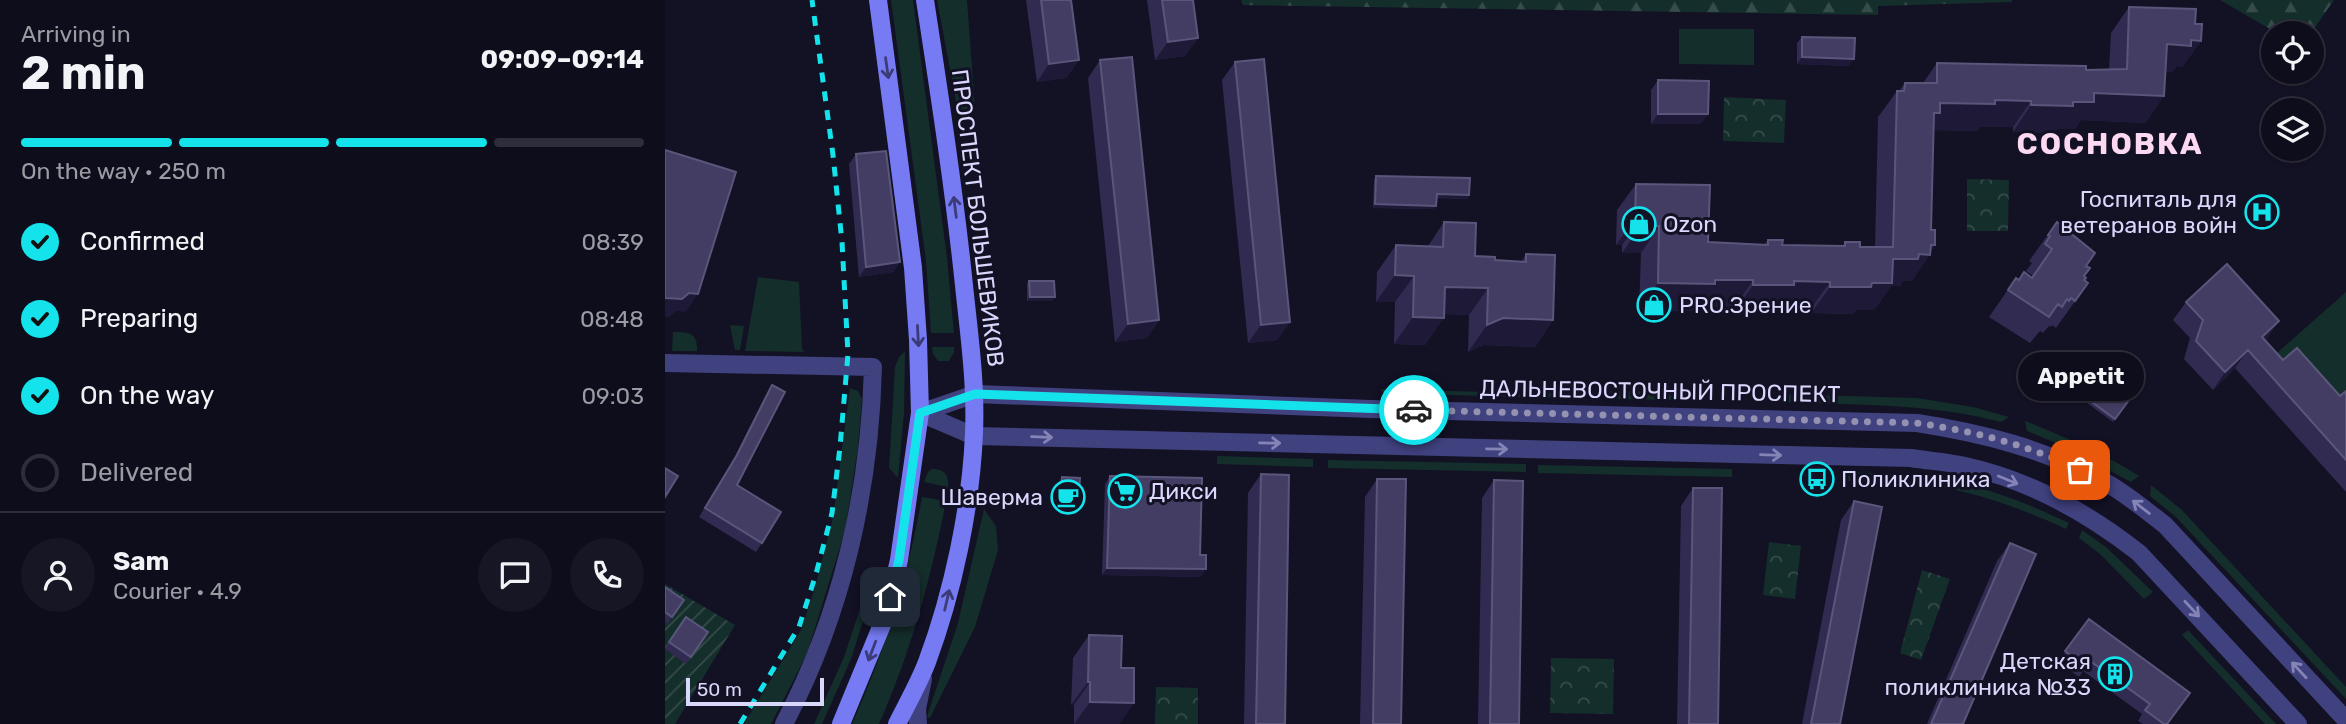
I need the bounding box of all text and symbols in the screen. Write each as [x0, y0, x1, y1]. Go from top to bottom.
text: Arriving in [21, 20, 131, 48]
map controls [2261, 21, 2324, 161]
button: locate [2261, 21, 2324, 84]
text: 09:09–09:14 [481, 44, 644, 75]
text: 2 min [21, 46, 146, 101]
one-way arrow [880, 56, 893, 79]
street label: ПРОСПЕКТ БОЛЬШЕВИКОВ [946, 68, 1010, 368]
button: layers [2261, 98, 2324, 161]
district label: СОСНОВКА [2017, 126, 2203, 162]
text: On the way · 250 m [21, 157, 226, 185]
place label: Госпиталь для ветеранов войн [2060, 185, 2237, 239]
hospital icon: Госпиталь для ветеранов войн [2243, 193, 2281, 231]
one-way arrow [949, 196, 962, 219]
shop icon: Ozon [1620, 205, 1658, 243]
place label: Ozon [1663, 210, 1717, 238]
icon: check [21, 223, 59, 261]
text: Confirmed [80, 226, 205, 257]
text: 08:39 [581, 228, 644, 256]
shop icon: PRO.Зрение [1635, 286, 1673, 324]
place label: PRO.Зрение [1679, 291, 1812, 319]
icon: check [21, 300, 59, 338]
text: Preparing [80, 303, 198, 334]
text: 08:48 [580, 305, 644, 333]
one-way arrow [912, 324, 925, 346]
callout: Appetit [2017, 351, 2143, 400]
text: Appetit [2037, 362, 2125, 390]
street label: ДАЛЬНЕВОСТОЧНЫЙ ПРОСПЕКТ [1479, 374, 1841, 408]
courier [1379, 375, 1449, 445]
icon: check [21, 377, 59, 415]
text: On the way [80, 380, 214, 411]
text: 09:03 [581, 382, 644, 410]
icon: car [1395, 391, 1433, 429]
one-way arrow [1030, 431, 1053, 444]
one-way arrow [1258, 436, 1281, 450]
pin [2050, 440, 2110, 500]
one-way arrow [1485, 442, 1508, 456]
one-way arrow [1759, 448, 1782, 461]
icon: bag [2061, 451, 2099, 489]
text: Delivered [80, 457, 193, 488]
bus stop icon: Поликлиника [1798, 460, 1836, 498]
place label: Поликлиника [1841, 465, 1990, 493]
supermarket icon: Дикси [1106, 472, 1144, 510]
one-way arrow [1997, 474, 2019, 487]
place label: Дикси [1149, 477, 1218, 505]
cafe icon: Шаверма [1049, 478, 1087, 516]
place label: Шаверма [940, 483, 1043, 511]
one-way arrow [2133, 499, 2151, 514]
button: person [21, 538, 95, 612]
button: chat [478, 538, 552, 612]
button: phone [570, 538, 644, 612]
text: Sam [113, 546, 169, 577]
pin [860, 567, 920, 627]
text: Courier · 4.9 [113, 577, 242, 605]
icon: home [871, 578, 909, 616]
one-way arrow [941, 589, 954, 611]
one-way arrow [2184, 600, 2200, 618]
one-way arrow [865, 639, 878, 661]
place label: Детская поликлиника №33 [1884, 647, 2091, 701]
building icon: Детская поликлиника №33 [2096, 655, 2134, 693]
one-way arrow [2291, 662, 2308, 679]
scale bar [686, 675, 824, 707]
text: 50 m [697, 678, 742, 701]

